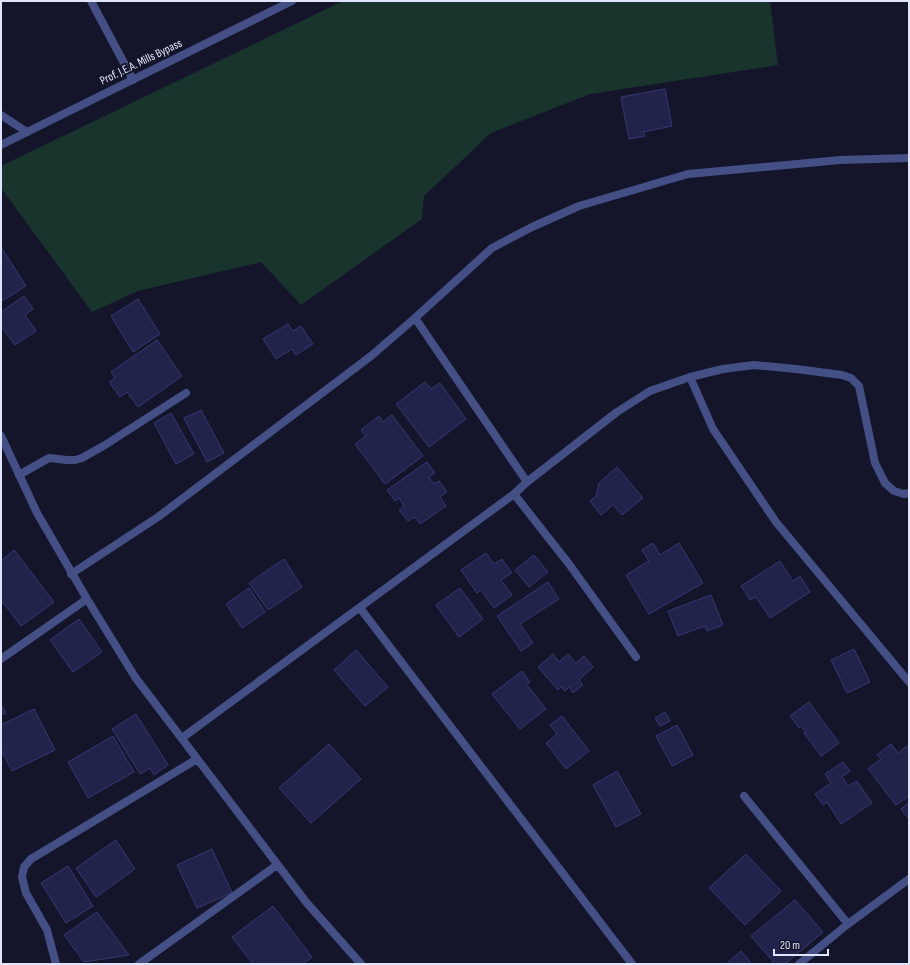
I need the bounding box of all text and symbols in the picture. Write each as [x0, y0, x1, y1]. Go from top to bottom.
street label: Prof. J.E.A. Mills Bypass [97, 36, 185, 88]
scale bar [774, 931, 828, 957]
text: 20 m [780, 938, 800, 953]

